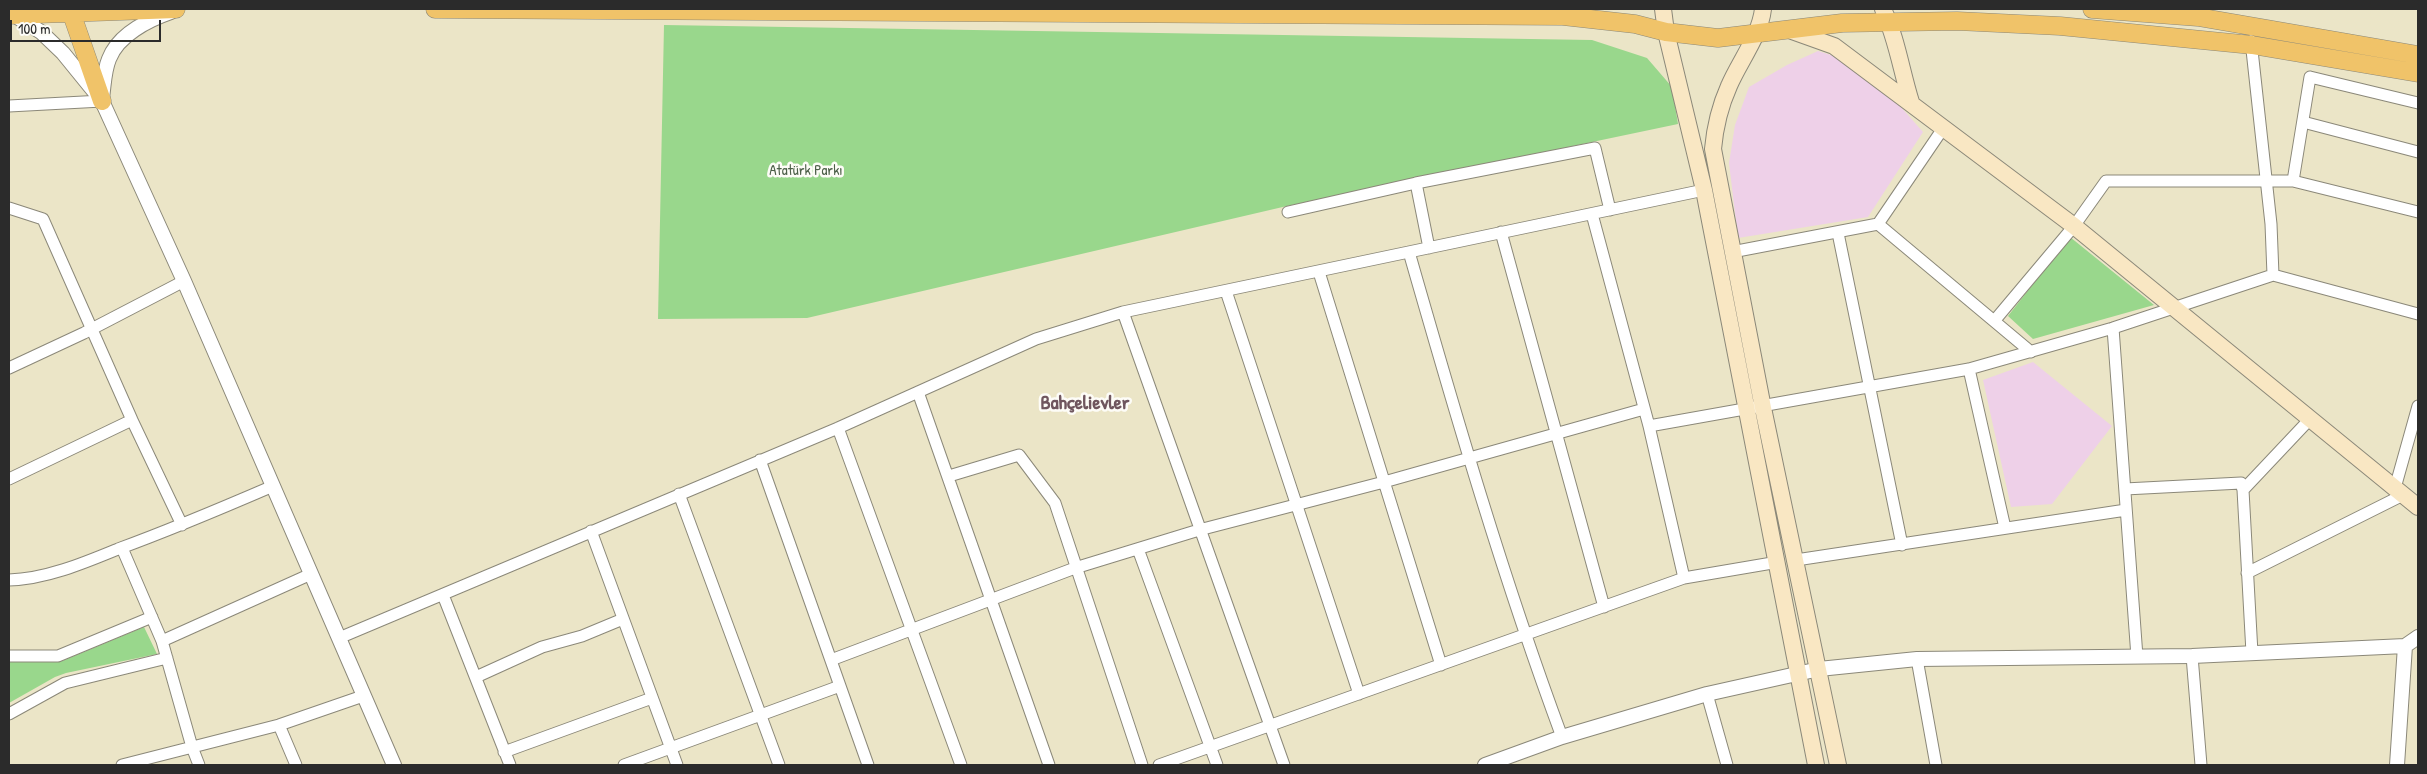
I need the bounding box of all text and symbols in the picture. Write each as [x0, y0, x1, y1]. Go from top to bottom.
scale bar [12, 10, 164, 42]
text: 100 m [18, 18, 51, 39]
park label: Atatürk Parkı [769, 162, 843, 180]
district label: Bahçelievler [1041, 392, 1129, 416]

